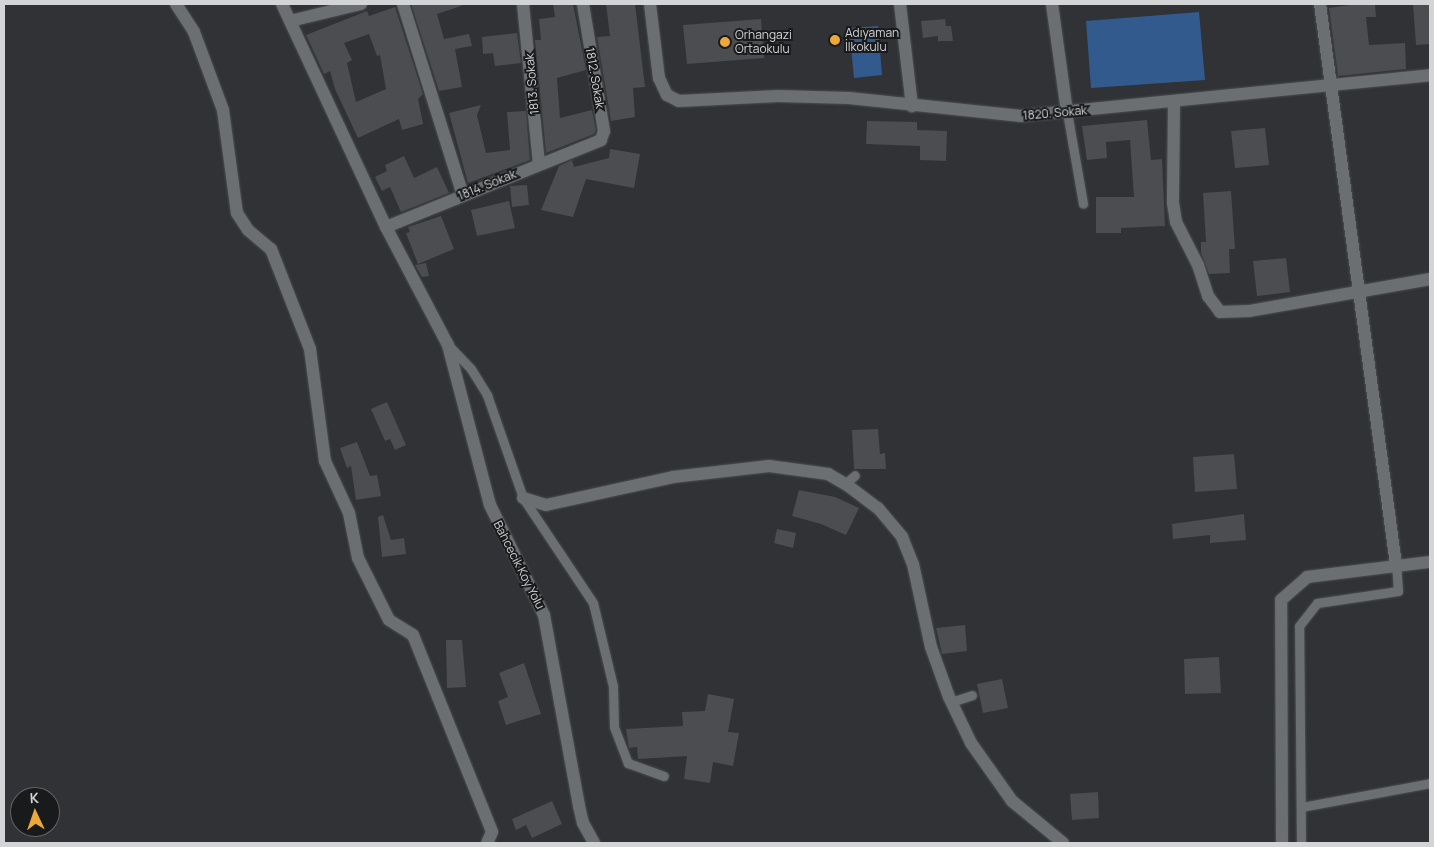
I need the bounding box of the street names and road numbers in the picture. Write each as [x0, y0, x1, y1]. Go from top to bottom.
street label: 1812. Sokak [583, 46, 607, 110]
street label: 1813. Sokak [522, 53, 542, 115]
street label: 1820. Sokak [1022, 103, 1088, 123]
street label: 1814. Sokak [456, 167, 518, 203]
street label: Bahcecik Koy Yolu [491, 518, 547, 612]

